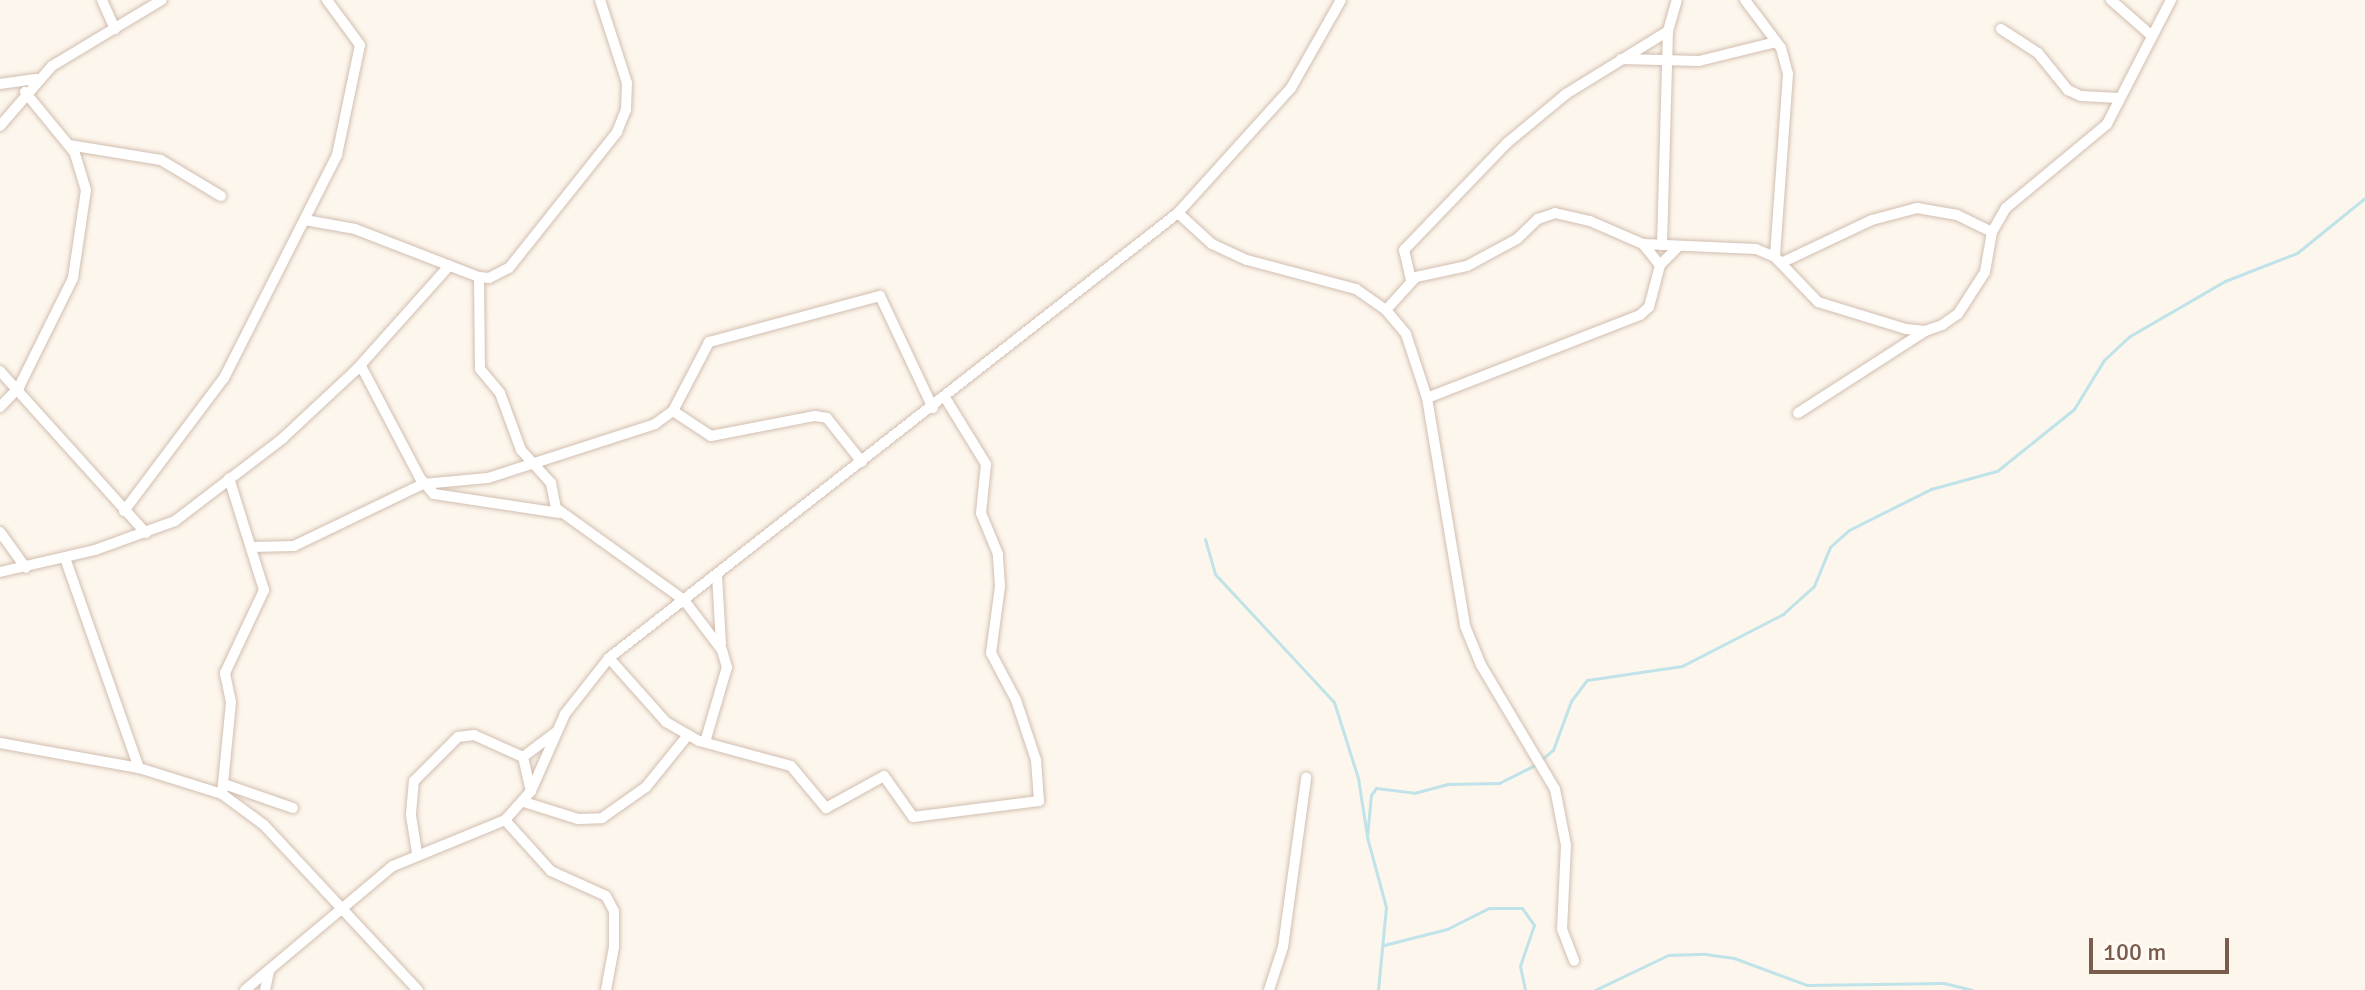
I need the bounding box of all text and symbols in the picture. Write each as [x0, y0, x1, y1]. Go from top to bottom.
scale bar [2093, 922, 2233, 972]
text: 100 m [2103, 937, 2166, 967]

